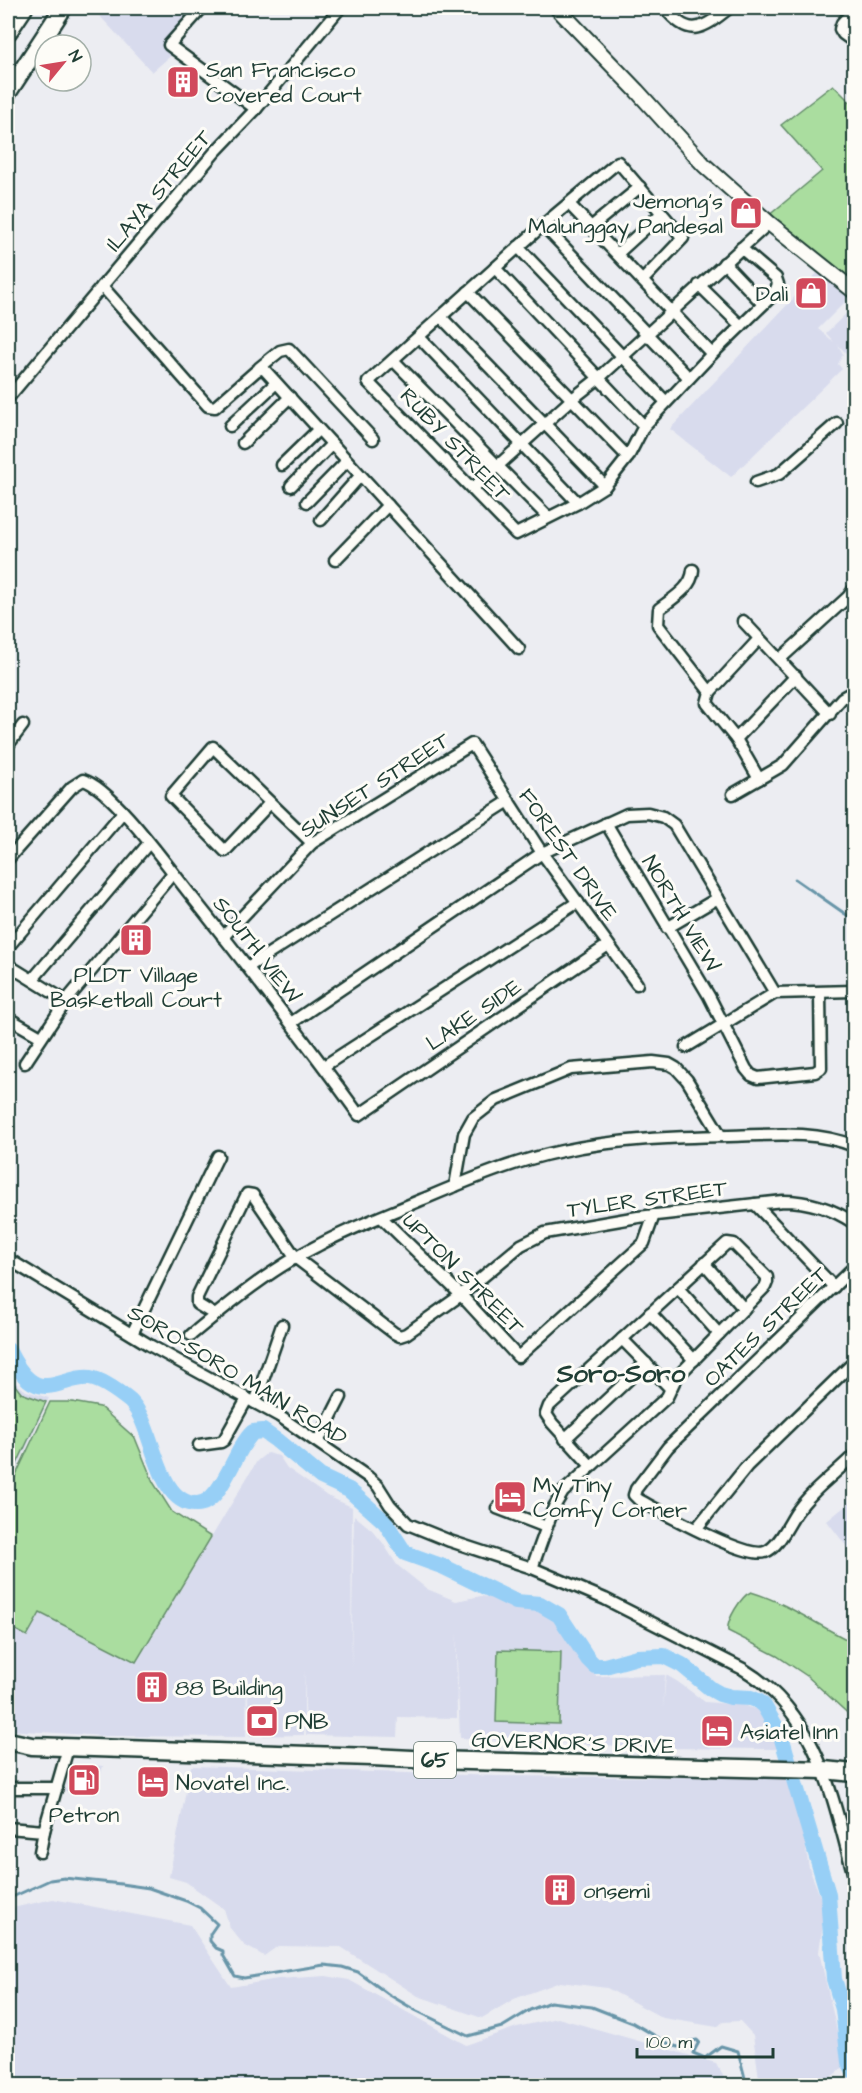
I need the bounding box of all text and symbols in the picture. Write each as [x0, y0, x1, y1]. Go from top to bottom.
north arrow [33, 33, 93, 93]
text: N [63, 46, 87, 66]
place label: San Francisco Covered Court [206, 55, 362, 111]
building icon: San Francisco Covered Court [165, 64, 201, 100]
street label: ILAYA STREET [99, 123, 220, 259]
place label: Jemong's Malunggay Pandesal [528, 186, 723, 243]
shop icon: Jemong's Malunggay Pandesal [728, 195, 764, 231]
shop icon: Dali [793, 275, 829, 311]
place label: Dali [756, 279, 788, 310]
street label: RUBY STREET [393, 381, 518, 509]
street label: SUNSET STREET [294, 725, 456, 845]
street label: FOREST DRIVE [511, 782, 625, 927]
street label: NORTH VIEW [634, 850, 728, 978]
street label: SOUTH VIEW [205, 890, 309, 1010]
building icon: PLDT Village Basketball Court [118, 922, 154, 958]
place label: PLDT Village Basketball Court [50, 960, 222, 1016]
street label: LAKE SIDE [420, 972, 528, 1059]
street label: TYLER STREET [565, 1173, 730, 1226]
street label: UPTON STREET [395, 1206, 531, 1342]
street label: OATES STREET [697, 1260, 835, 1394]
street label: SORO-SORO MAIN ROAD [122, 1297, 353, 1453]
district label: Soro-Soro [556, 1356, 686, 1392]
place label: My Tiny Comfy Corner [533, 1470, 687, 1527]
hotel icon: My Tiny Comfy Corner [492, 1479, 528, 1515]
building icon: 88 Building [134, 1669, 170, 1705]
place label: 88 Building [175, 1673, 283, 1705]
bank icon: PNB [244, 1703, 280, 1739]
place label: PNB [285, 1707, 329, 1738]
hotel icon: Asiatel Inn [699, 1713, 735, 1749]
place label: Asiatel Inn [740, 1717, 838, 1748]
street label: GOVERNOR'S DRIVE [471, 1724, 675, 1763]
road number: 65 [414, 1742, 456, 1778]
fuel station icon: Petron [66, 1762, 102, 1798]
hotel icon: Novatel Inc. [135, 1764, 171, 1800]
place label: Novatel Inc. [176, 1768, 289, 1799]
place label: Petron [49, 1800, 119, 1831]
building icon: onsemi [542, 1872, 578, 1908]
place label: onsemi [583, 1876, 650, 1907]
scale bar [637, 2021, 774, 2059]
text: 100 m [646, 2030, 692, 2055]

